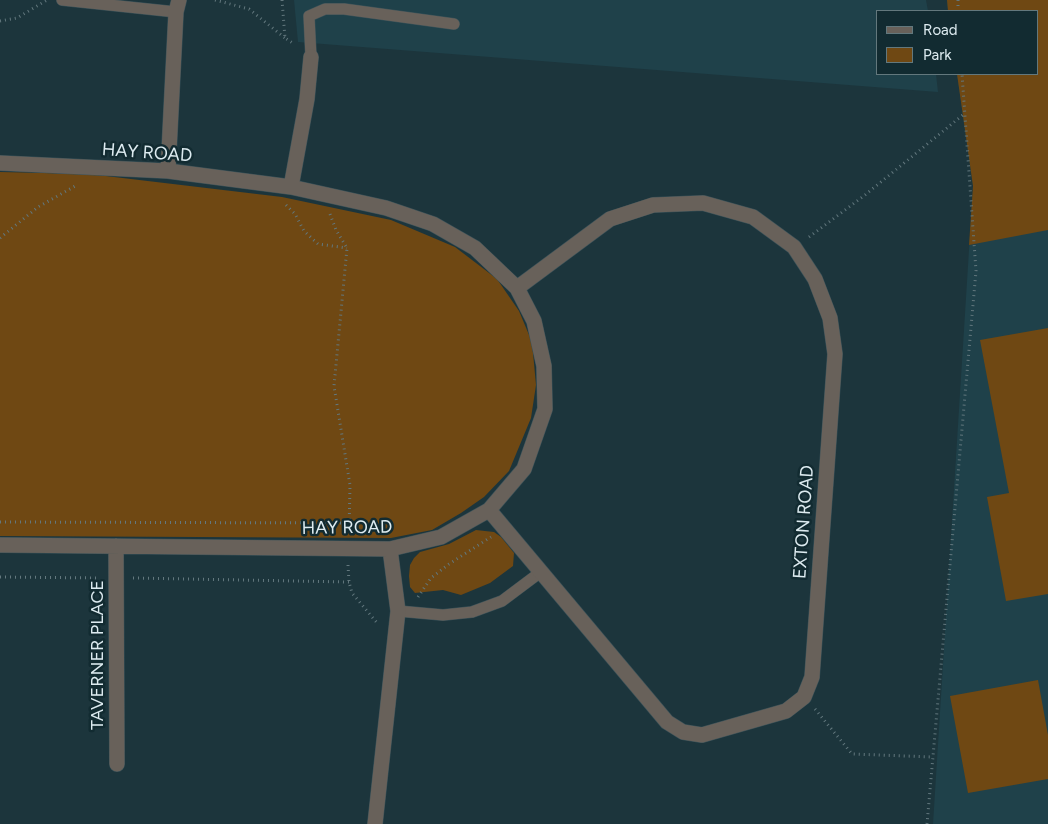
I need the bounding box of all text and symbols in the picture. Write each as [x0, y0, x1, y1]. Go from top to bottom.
legend [876, 10, 1038, 75]
text: Road [923, 21, 958, 39]
text: Park [923, 46, 952, 64]
street label: HAY ROAD [101, 139, 193, 167]
street label: EXTON ROAD [789, 464, 819, 580]
street label: HAY ROAD [301, 516, 393, 540]
street label: TAVERNER PLACE [87, 580, 109, 730]

